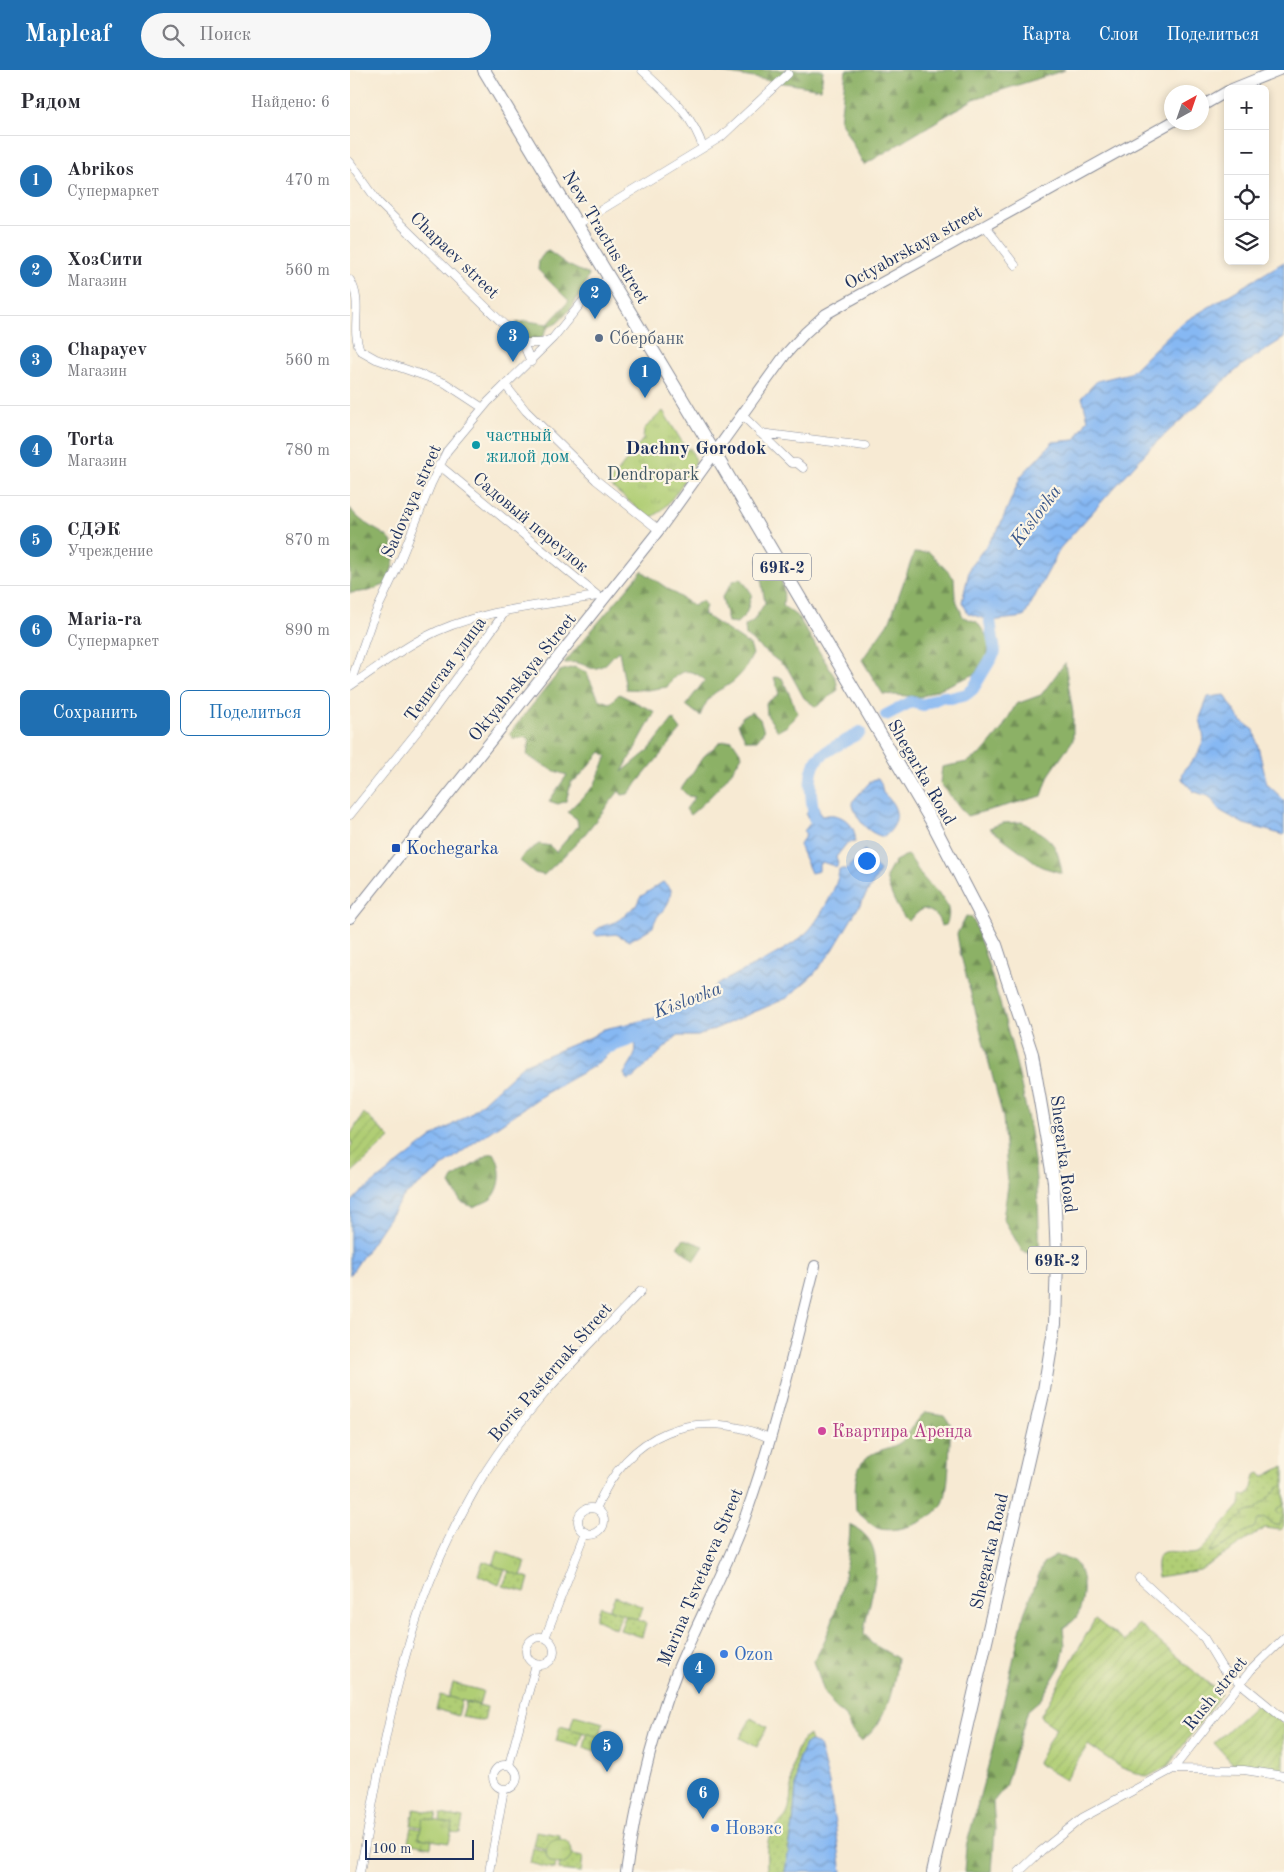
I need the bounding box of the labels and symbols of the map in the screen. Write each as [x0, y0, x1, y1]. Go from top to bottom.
north arrow [1164, 85, 1209, 130]
street label: New Tractus street [558, 168, 652, 307]
street label: Octyabrskaya street [842, 203, 985, 293]
street label: Chapaev street [406, 209, 502, 303]
pin: 2 [579, 278, 611, 319]
pin: 3 [497, 321, 529, 362]
place label: Сбербанк [609, 330, 684, 348]
marker: Сбербанк [593, 332, 605, 344]
pin: 1 [629, 357, 661, 398]
place label: частный жилой дом [486, 427, 569, 466]
marker: частный жилой дом [470, 439, 482, 451]
district label: Dachny Gorodok [625, 440, 767, 459]
street label: Sadovaya street [379, 442, 445, 561]
park label: Dendropark [607, 466, 699, 484]
street label: Садовый переулок [469, 469, 592, 576]
water label: Kislovka [1007, 482, 1066, 551]
road number: 69К-2 [753, 554, 811, 581]
street label: Oktyabrskaya Street [466, 610, 580, 745]
street label: Тенистая улица [402, 614, 490, 725]
street label: Shegarka Road [884, 717, 959, 828]
place label: Kochegarka [406, 840, 499, 858]
marker: Kochegarka [390, 842, 402, 854]
your location [854, 848, 880, 874]
water label: Kislovka [650, 980, 725, 1023]
street label: Shegarka Road [1047, 1094, 1079, 1214]
road number: 69К-2 [1028, 1246, 1086, 1274]
street label: Boris Pasternak Street [486, 1300, 616, 1445]
place label: Квартира Аренда [832, 1423, 972, 1441]
marker: Квартира Аренда [816, 1425, 828, 1437]
street label: Marina Tsvetaeva Street [655, 1486, 747, 1669]
street label: Shegarka Road [968, 1491, 1012, 1611]
place label: Ozon [734, 1646, 773, 1664]
marker: Ozon [718, 1648, 730, 1660]
pin: 4 [683, 1653, 715, 1694]
street label: Rush street [1181, 1653, 1251, 1734]
pin: 5 [591, 1731, 623, 1772]
pin: 6 [687, 1778, 719, 1819]
place label: Новэкс [725, 1820, 782, 1838]
marker: Новэкс [709, 1822, 721, 1834]
scale bar [365, 1837, 474, 1860]

